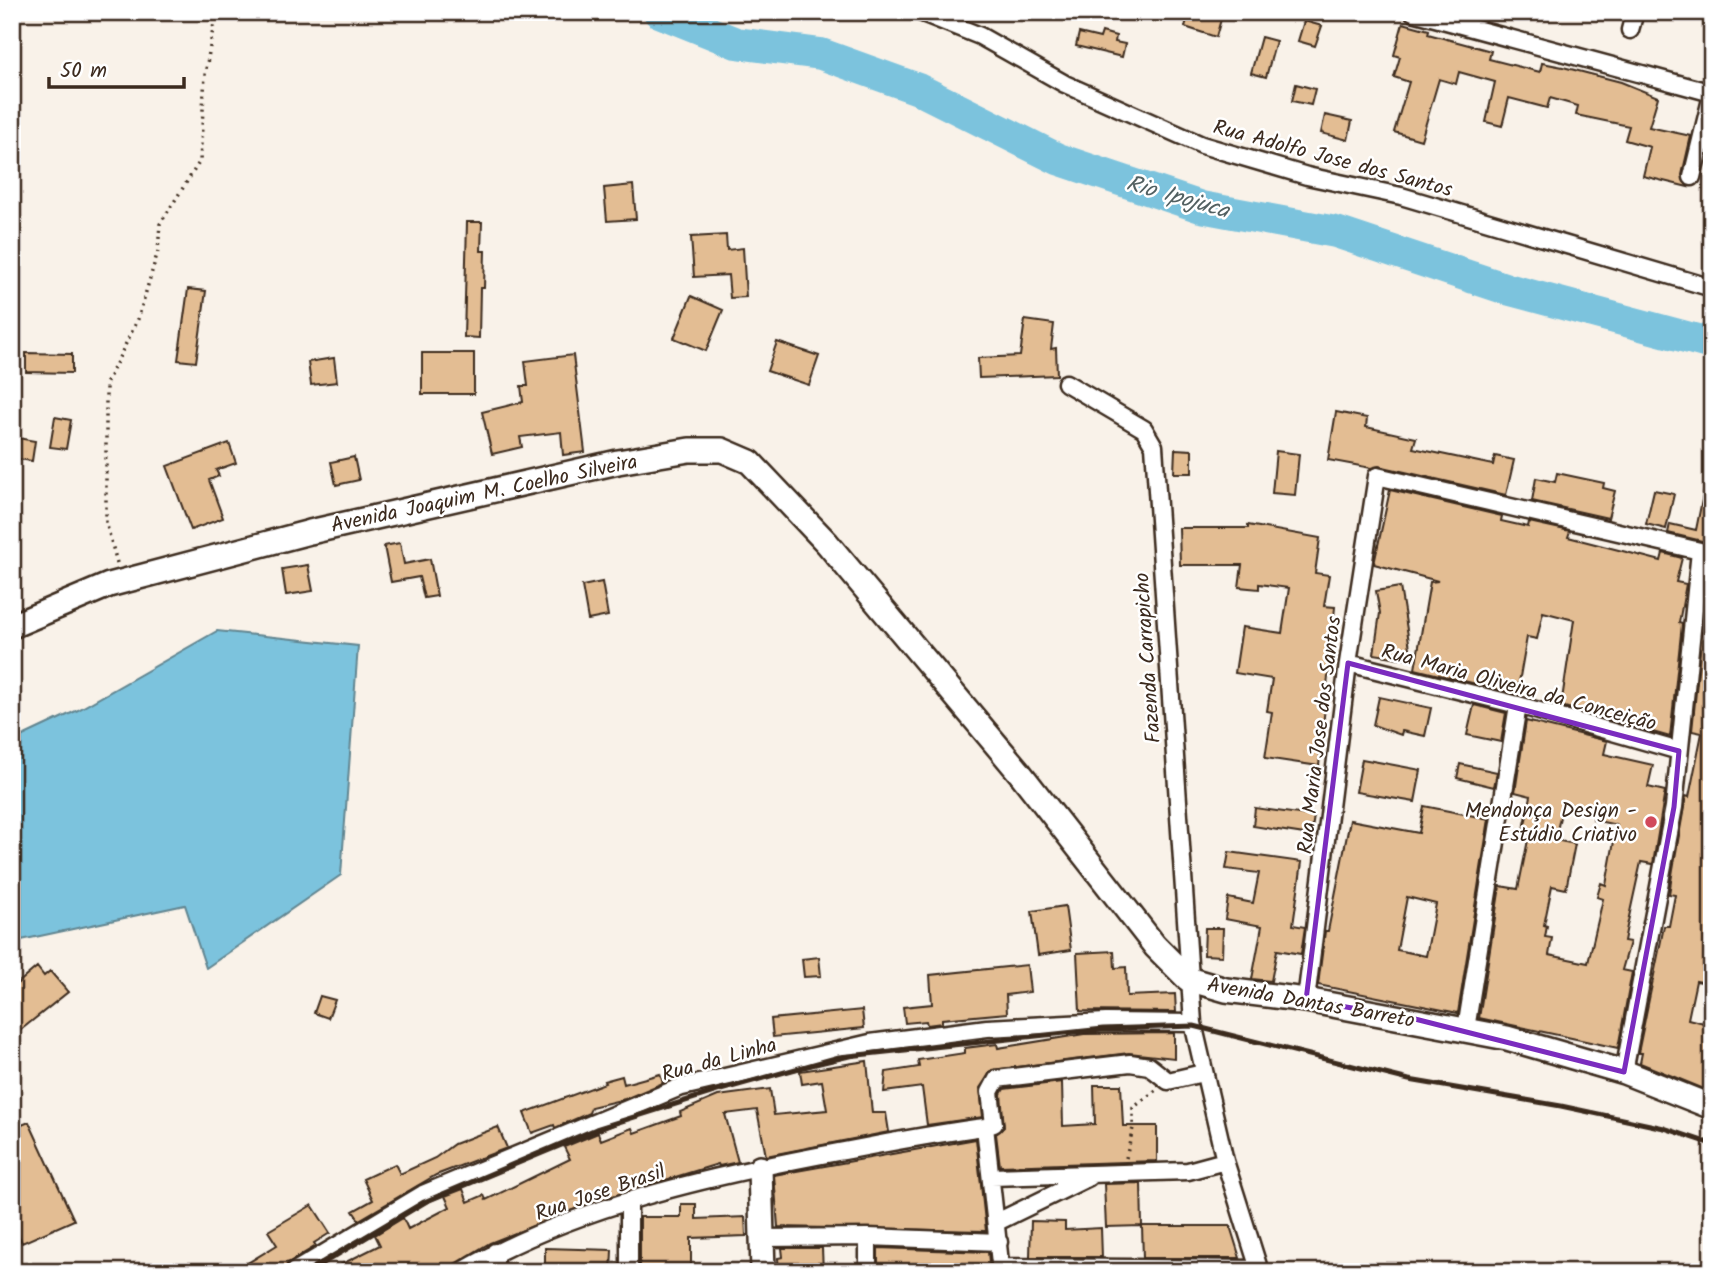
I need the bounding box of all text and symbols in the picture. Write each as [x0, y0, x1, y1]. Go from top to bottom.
scale bar [49, 46, 184, 90]
text: 50 m [60, 55, 107, 88]
street label: Rua Adolfo Jose dos Santos [1209, 112, 1456, 207]
water label: Rio Ipojuca [1122, 166, 1235, 230]
street label: Avenida Joaquim M. Coelho Silveira [328, 446, 641, 543]
street label: Fazenda Carrapicho [1126, 572, 1171, 744]
street label: Rua Maria Jose dos Santos [1290, 614, 1351, 856]
street label: Rua Maria Oliveira da Conceição [1377, 636, 1660, 741]
place label: Mendonça Design - Estúdio Criativo [1465, 795, 1637, 852]
marker: Mendonça Design - Estúdio Criativo [1643, 814, 1659, 830]
street label: Avenida Dantas Barreto [1204, 969, 1417, 1038]
street label: Rua da Linha [658, 1029, 781, 1092]
street label: Rua Jose Brasil [531, 1156, 670, 1231]

